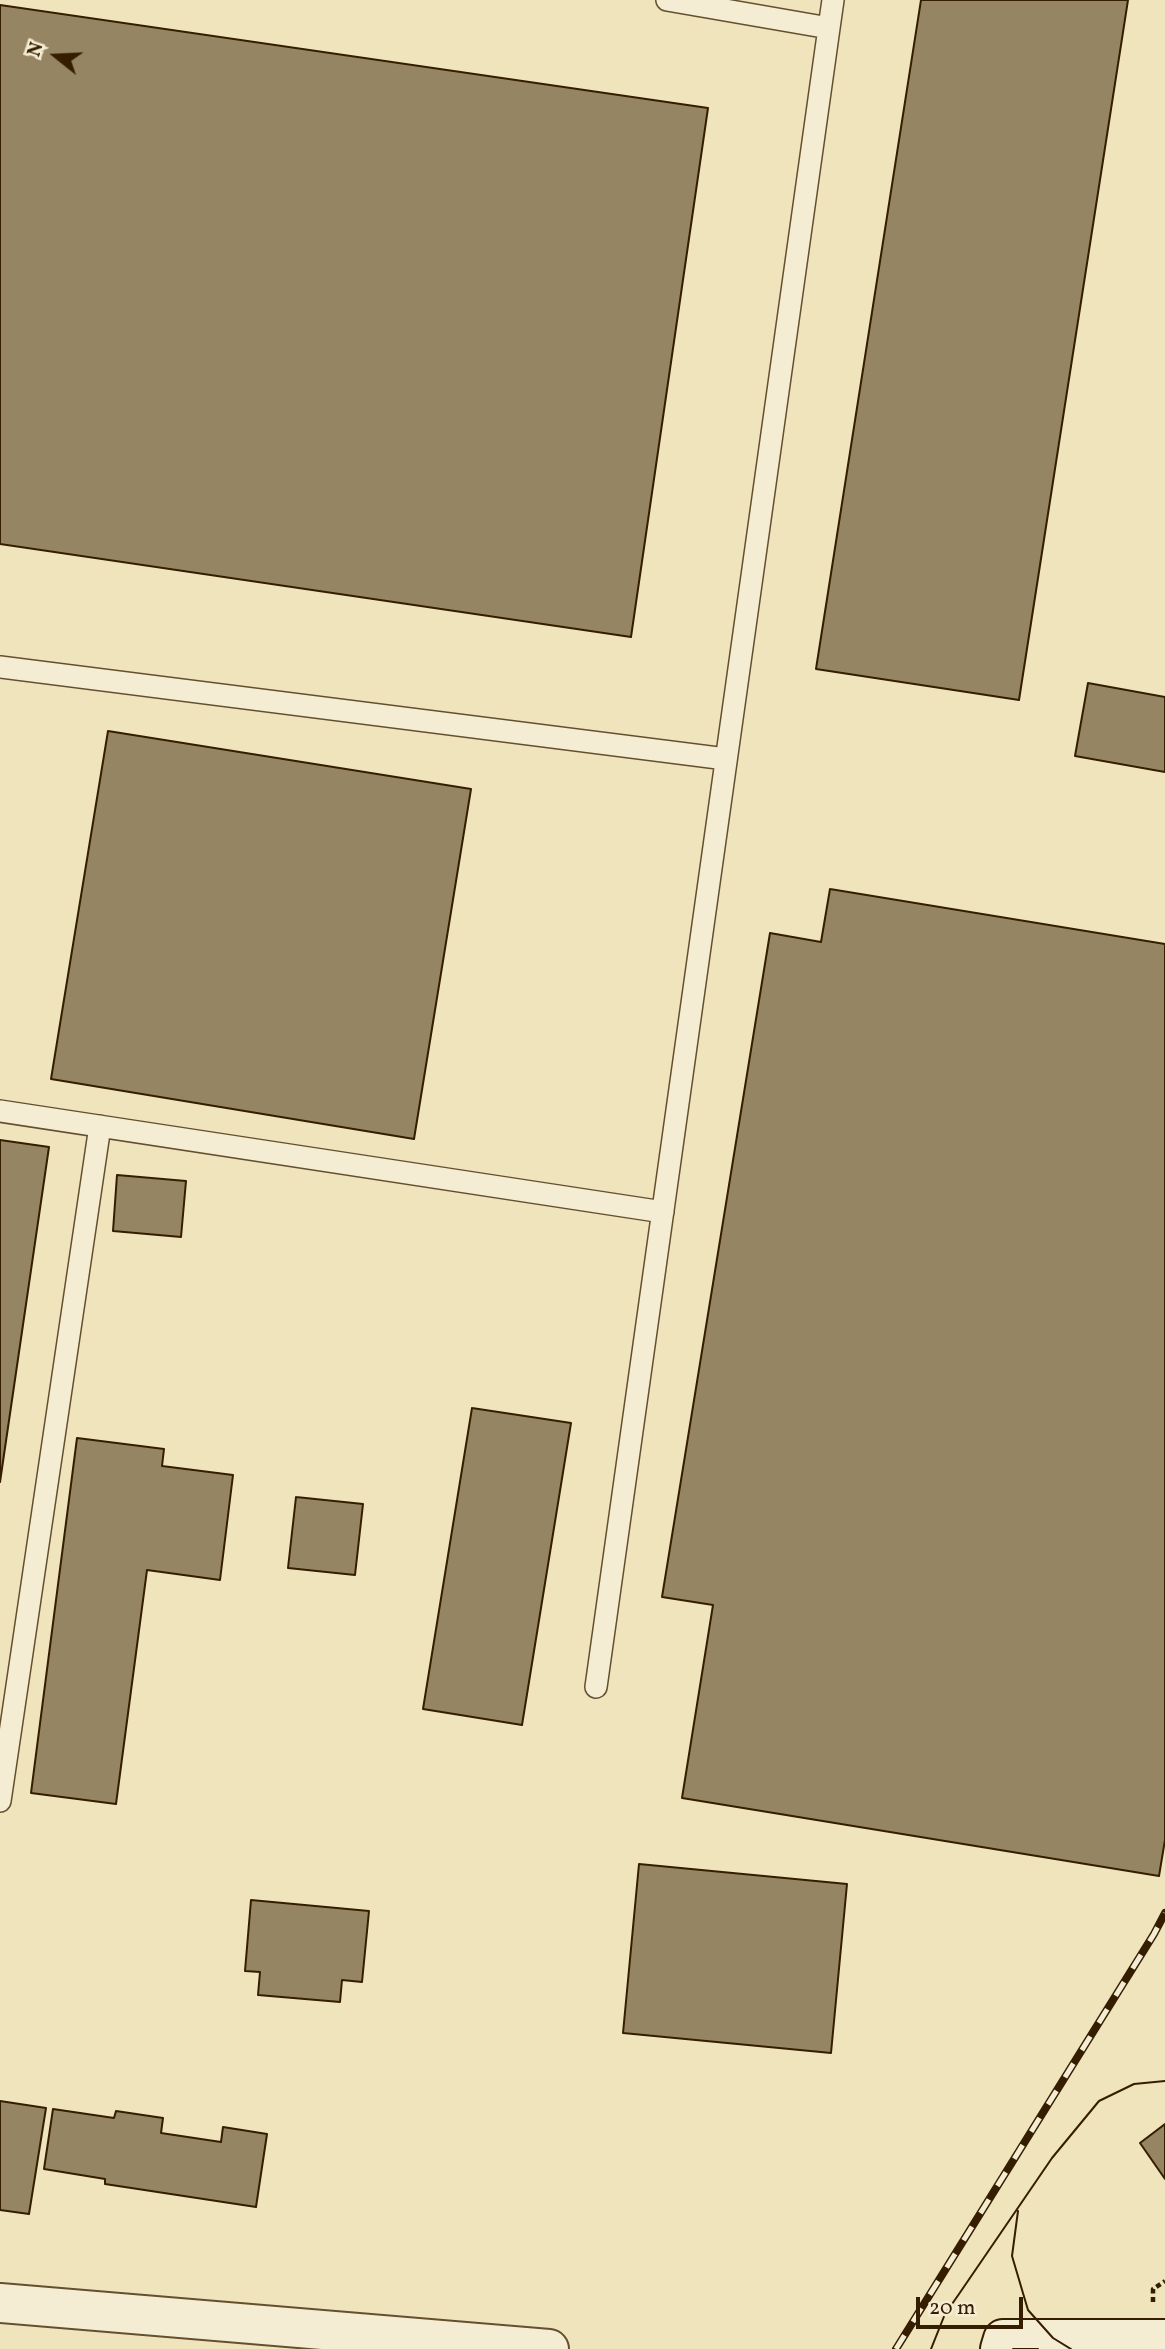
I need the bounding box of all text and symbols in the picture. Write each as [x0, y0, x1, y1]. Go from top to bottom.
north arrow [21, 21, 91, 91]
text: N [22, 39, 51, 60]
scale bar [920, 2282, 1027, 2326]
text: 20 m [929, 2294, 975, 2323]

